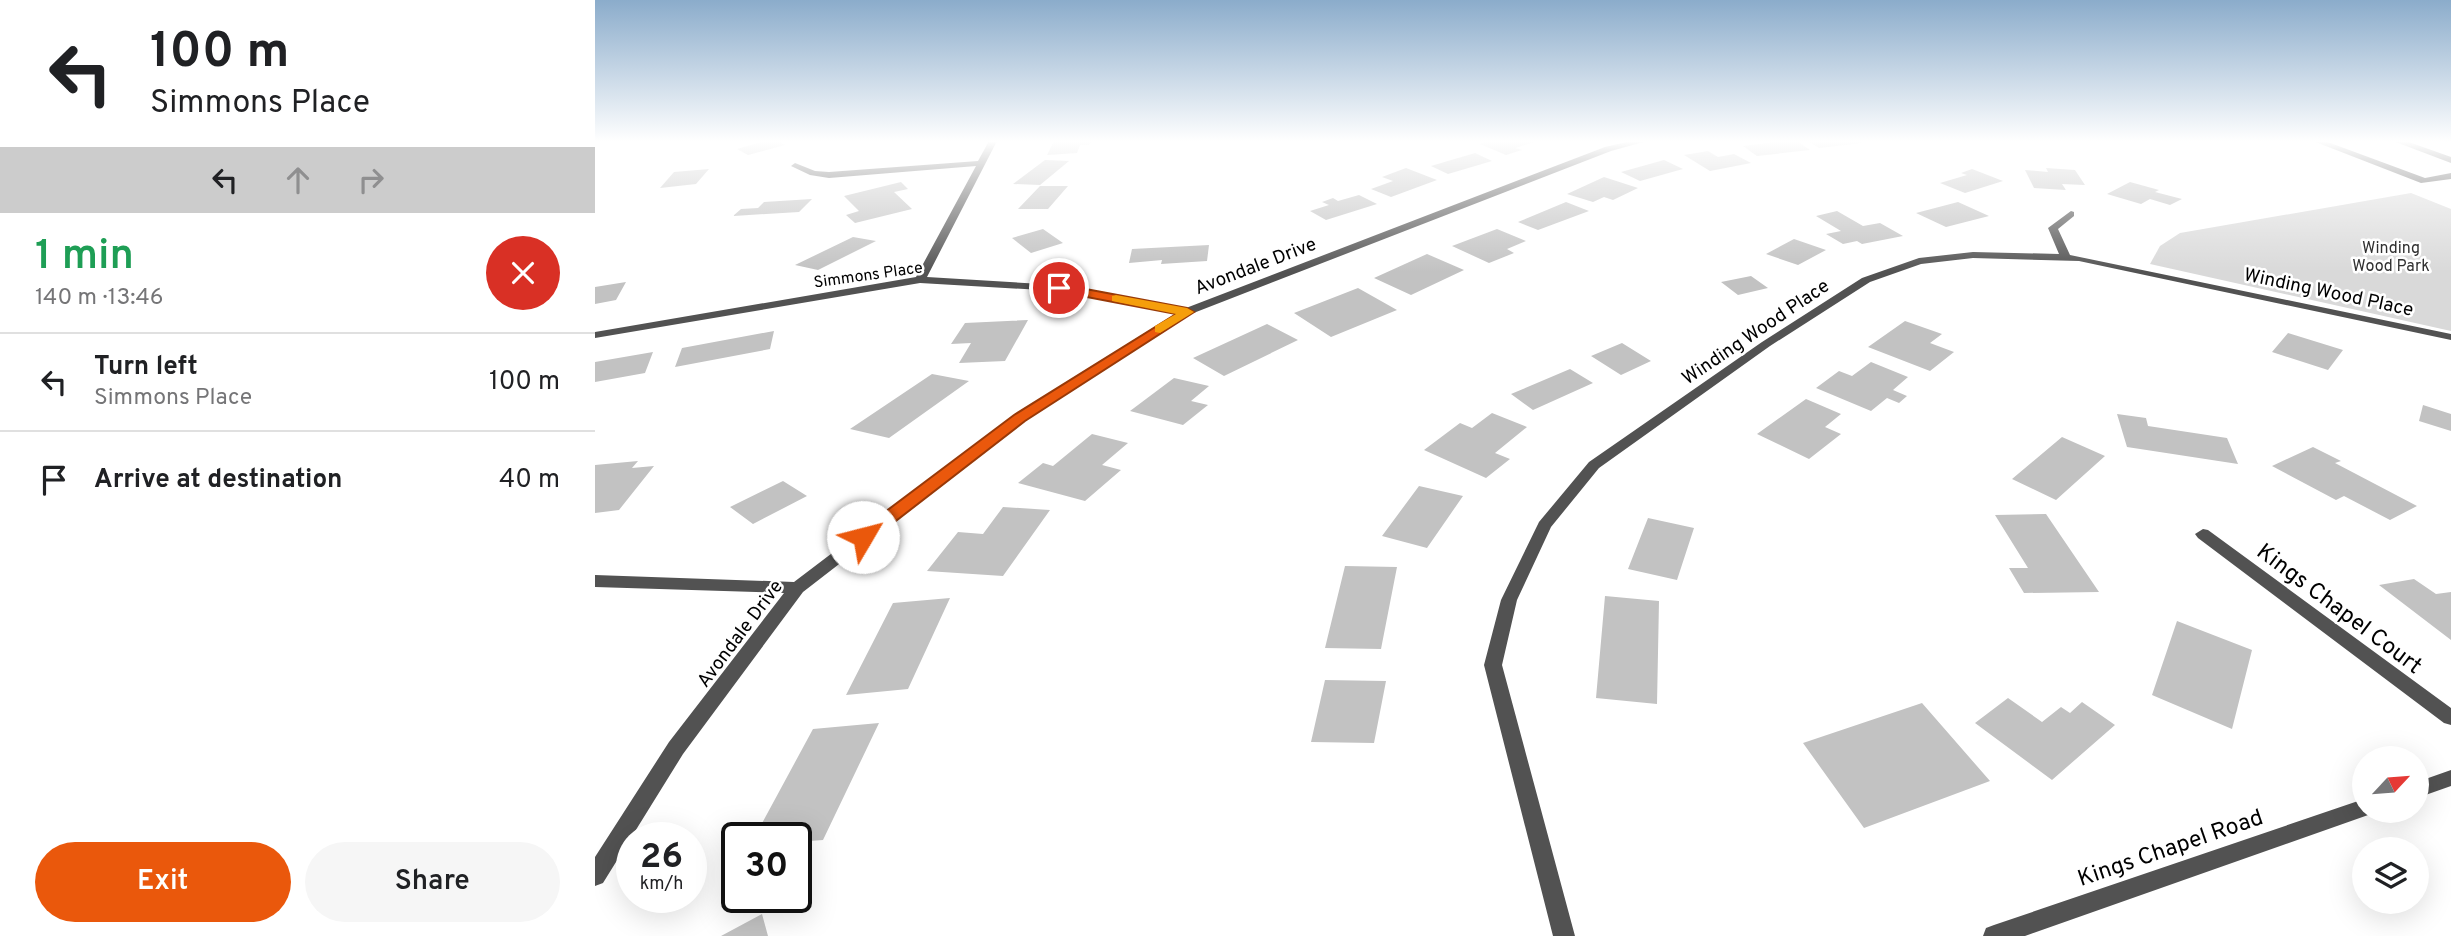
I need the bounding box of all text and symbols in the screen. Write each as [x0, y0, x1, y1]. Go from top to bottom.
text: 100 m [150, 23, 289, 85]
icon: left [35, 28, 126, 119]
text: Simmons Place [150, 84, 370, 124]
icon: left [206, 161, 244, 199]
icon: ahead [279, 161, 317, 199]
icon: right [352, 161, 390, 199]
text: 1 min [35, 231, 134, 284]
street label: Avondale Drive [1191, 233, 1320, 301]
button: close [486, 236, 560, 310]
park label: Winding Wood Park [2352, 239, 2430, 277]
street label: Simmons Place [812, 258, 924, 294]
pin [1029, 258, 1089, 318]
street label: Winding Wood Place [2242, 263, 2416, 323]
icon: arrive [1040, 269, 1078, 307]
street label: Winding Wood Place [1678, 274, 1834, 391]
text: 140 m · 13:46 [35, 284, 163, 313]
text: Turn left [94, 351, 198, 384]
icon: left [35, 363, 73, 401]
text: 100 m [489, 366, 560, 399]
text: Simmons Place [94, 384, 252, 413]
icon: arrive [35, 461, 73, 499]
text: Arrive at destination [94, 464, 342, 497]
text: 40 m [499, 464, 560, 497]
position arrow [826, 500, 900, 574]
street label: Kings Chapel Court [2250, 538, 2427, 682]
street label: Avondale Drive [692, 576, 789, 693]
north arrow [2352, 746, 2429, 822]
map controls [2352, 746, 2429, 914]
street label: Kings Chapel Road [2074, 804, 2267, 895]
speed limit sign: 30 [721, 822, 812, 913]
text: 26 [640, 836, 683, 880]
button: layers [2352, 837, 2429, 914]
button: Exit [35, 842, 291, 922]
button: Share [305, 842, 560, 922]
text: km/h [640, 873, 683, 896]

